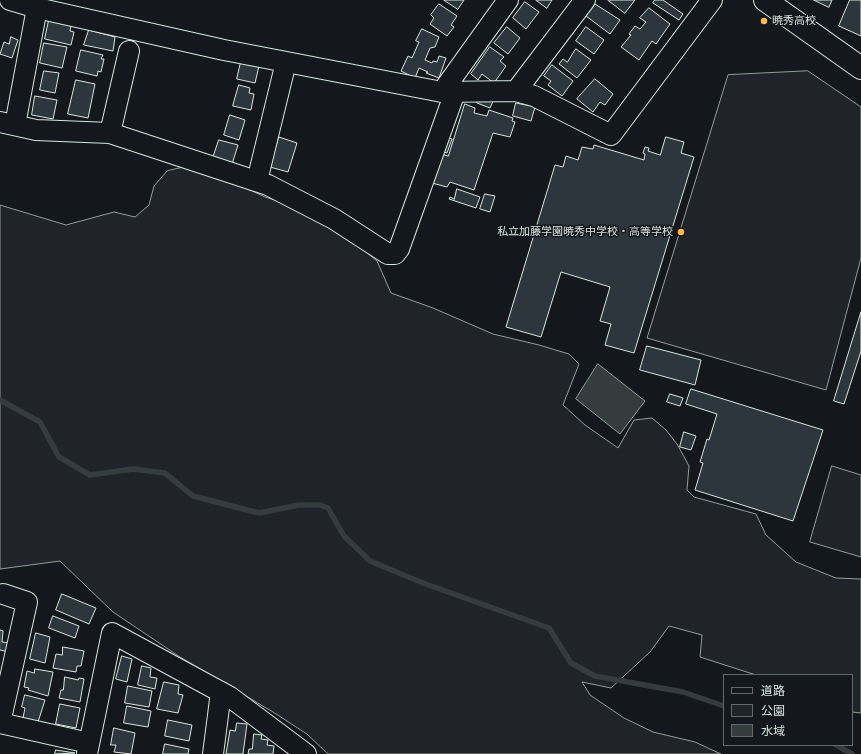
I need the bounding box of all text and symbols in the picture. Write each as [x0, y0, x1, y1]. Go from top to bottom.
place label: 暁秀高校 [772, 14, 816, 28]
marker: 暁秀高校 [759, 16, 769, 26]
place label: 私立加藤学園暁秀中学校・高等学校 [497, 225, 673, 239]
marker: 私立加藤学園暁秀中学校・高等学校 [676, 227, 686, 237]
legend [723, 674, 853, 746]
text: 道路 [761, 684, 785, 699]
text: 公園 [761, 704, 785, 719]
text: 水域 [761, 724, 785, 739]

